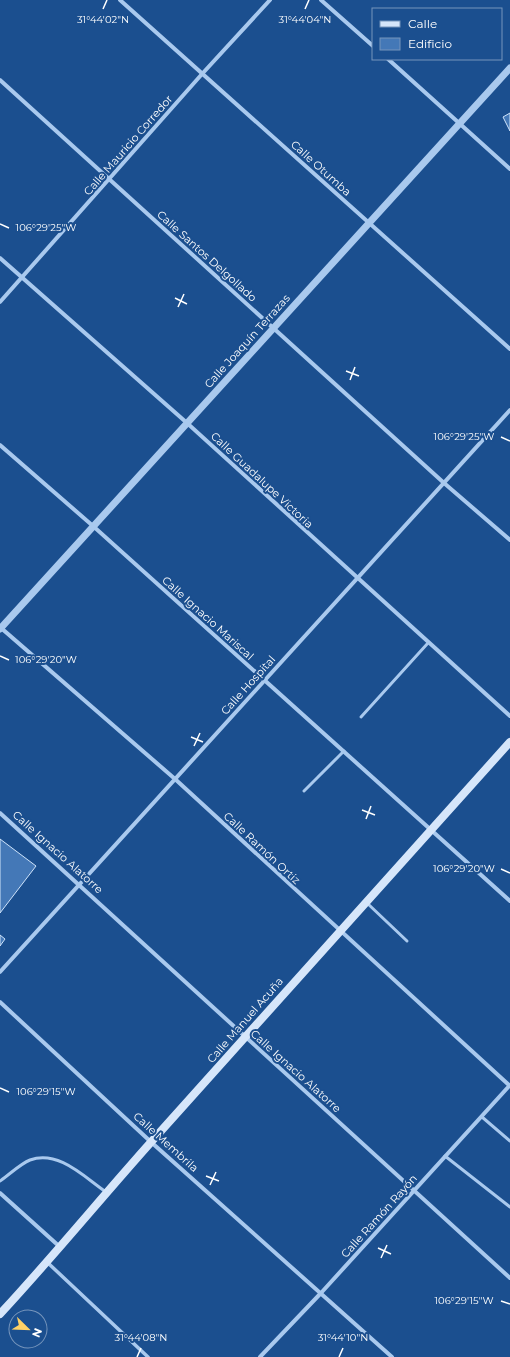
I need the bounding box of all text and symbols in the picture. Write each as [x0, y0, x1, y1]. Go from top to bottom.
legend [372, 8, 502, 60]
text: 31°44'02"N [77, 13, 129, 26]
text: 31°44'04"N [279, 13, 331, 26]
text: Calle [408, 16, 437, 31]
text: Edificio [408, 36, 452, 51]
street label: Calle Mauricio Corredor [81, 92, 175, 198]
street label: Calle Otumba [288, 137, 354, 199]
street label: Calle Santos Delgollado [154, 207, 260, 305]
text: 106°29'25"W [16, 221, 76, 234]
street label: Calle Joaquín Terrazas [201, 291, 293, 391]
street label: Calle Guadalupe Victoria [208, 429, 316, 531]
text: 106°29'25"W [434, 430, 494, 443]
street label: Calle Ignacio Mariscal [159, 573, 257, 663]
street label: Calle Hospital [218, 652, 278, 718]
text: 106°29'20"W [15, 653, 77, 666]
street label: Calle Ignacio Alatorre [10, 808, 106, 897]
street label: Calle Ramón Ortiz [221, 809, 304, 887]
text: 106°29'20"W [433, 862, 495, 875]
street label: Calle Manuel Acuña [204, 974, 286, 1066]
street label: Calle Ignacio Alatorre [248, 1027, 344, 1116]
text: 106°29'15"W [16, 1085, 76, 1098]
street label: Calle Membrila [131, 1109, 201, 1175]
street label: Calle Ramón Rayón [338, 1171, 420, 1261]
text: 106°29'15"W [434, 1294, 494, 1307]
north arrow [8, 1309, 48, 1349]
text: N [29, 1326, 45, 1340]
text: 31°44'08"N [115, 1331, 167, 1344]
text: 31°44'10"N [318, 1331, 368, 1344]

